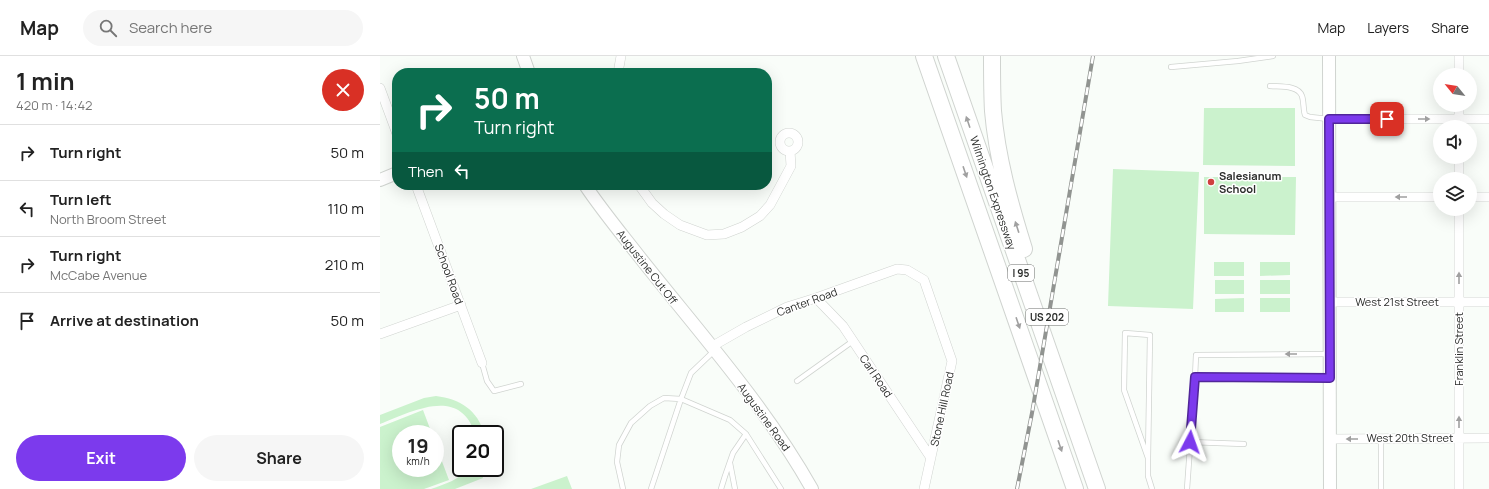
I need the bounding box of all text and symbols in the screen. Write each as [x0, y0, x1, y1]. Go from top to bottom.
search box [83, 10, 363, 46]
text: Map [20, 15, 59, 41]
icon: search [97, 17, 119, 39]
text: Search here [129, 17, 212, 38]
text: Map [1317, 18, 1345, 37]
text: Layers [1367, 18, 1409, 37]
text: Share [1431, 18, 1469, 37]
text: 1 min [16, 64, 75, 97]
north arrow [1433, 68, 1477, 112]
map controls [1433, 68, 1477, 216]
button: close [322, 69, 364, 111]
text: 50 m [474, 79, 540, 117]
icon: right [408, 84, 460, 136]
text: 420 m · 14:42 [16, 96, 92, 114]
pin [1370, 102, 1404, 136]
icon: arrive [1376, 108, 1398, 130]
text: Turn right [474, 115, 555, 139]
one-way arrow [965, 116, 971, 128]
one-way arrow [1418, 116, 1431, 122]
button: sound [1433, 120, 1477, 164]
street label: Wilmington Expressway [967, 134, 1020, 252]
icon: right [16, 142, 38, 164]
text: Turn right [50, 142, 121, 163]
text: 50 m [330, 142, 364, 163]
icon: left [451, 160, 473, 182]
text: Then [408, 161, 443, 182]
one-way arrow [962, 166, 968, 178]
place label: Salesianum School [1219, 168, 1281, 196]
button: layers [1433, 172, 1477, 216]
marker: Salesianum School [1206, 177, 1216, 187]
text: Turn left [50, 189, 112, 210]
one-way arrow [1394, 194, 1407, 200]
icon: left [16, 198, 38, 220]
text: 110 m [327, 198, 364, 219]
text: North Broom Street [50, 210, 167, 228]
one-way arrow [1014, 220, 1020, 232]
street label: Augustine Cut Off [614, 226, 682, 308]
street label: School Road [432, 242, 467, 306]
text: Turn right [50, 245, 121, 266]
icon: right [16, 254, 38, 276]
text: 210 m [325, 254, 364, 275]
road number: I 95 [1008, 265, 1034, 281]
text: McCabe Avenue [50, 266, 147, 284]
one-way arrow [1456, 271, 1462, 284]
street label: Canter Road [774, 284, 839, 319]
street label: West 21st Street [1355, 294, 1439, 309]
road number: US 202 [1026, 309, 1068, 325]
icon: arrive [16, 310, 38, 332]
text: Arrive at destination [50, 310, 199, 331]
text: 50 m [330, 310, 364, 331]
street label: Franklin Street [1451, 312, 1466, 386]
one-way arrow [1015, 318, 1021, 330]
street label: Carl Road [857, 351, 896, 400]
one-way arrow [1284, 351, 1297, 357]
street label: Stone Hill Road [926, 370, 957, 448]
street label: Augustine Road [735, 380, 794, 454]
one-way arrow [1456, 415, 1462, 428]
position arrow [1169, 421, 1211, 463]
speed limit sign: 20 [452, 425, 504, 477]
street label: West 20th Street [1367, 430, 1453, 445]
text: 19 [407, 432, 429, 459]
button: Exit [16, 435, 186, 481]
button: Share [194, 435, 364, 481]
one-way arrow [1345, 436, 1358, 442]
one-way arrow [1057, 441, 1063, 453]
text: km/h [406, 454, 430, 468]

